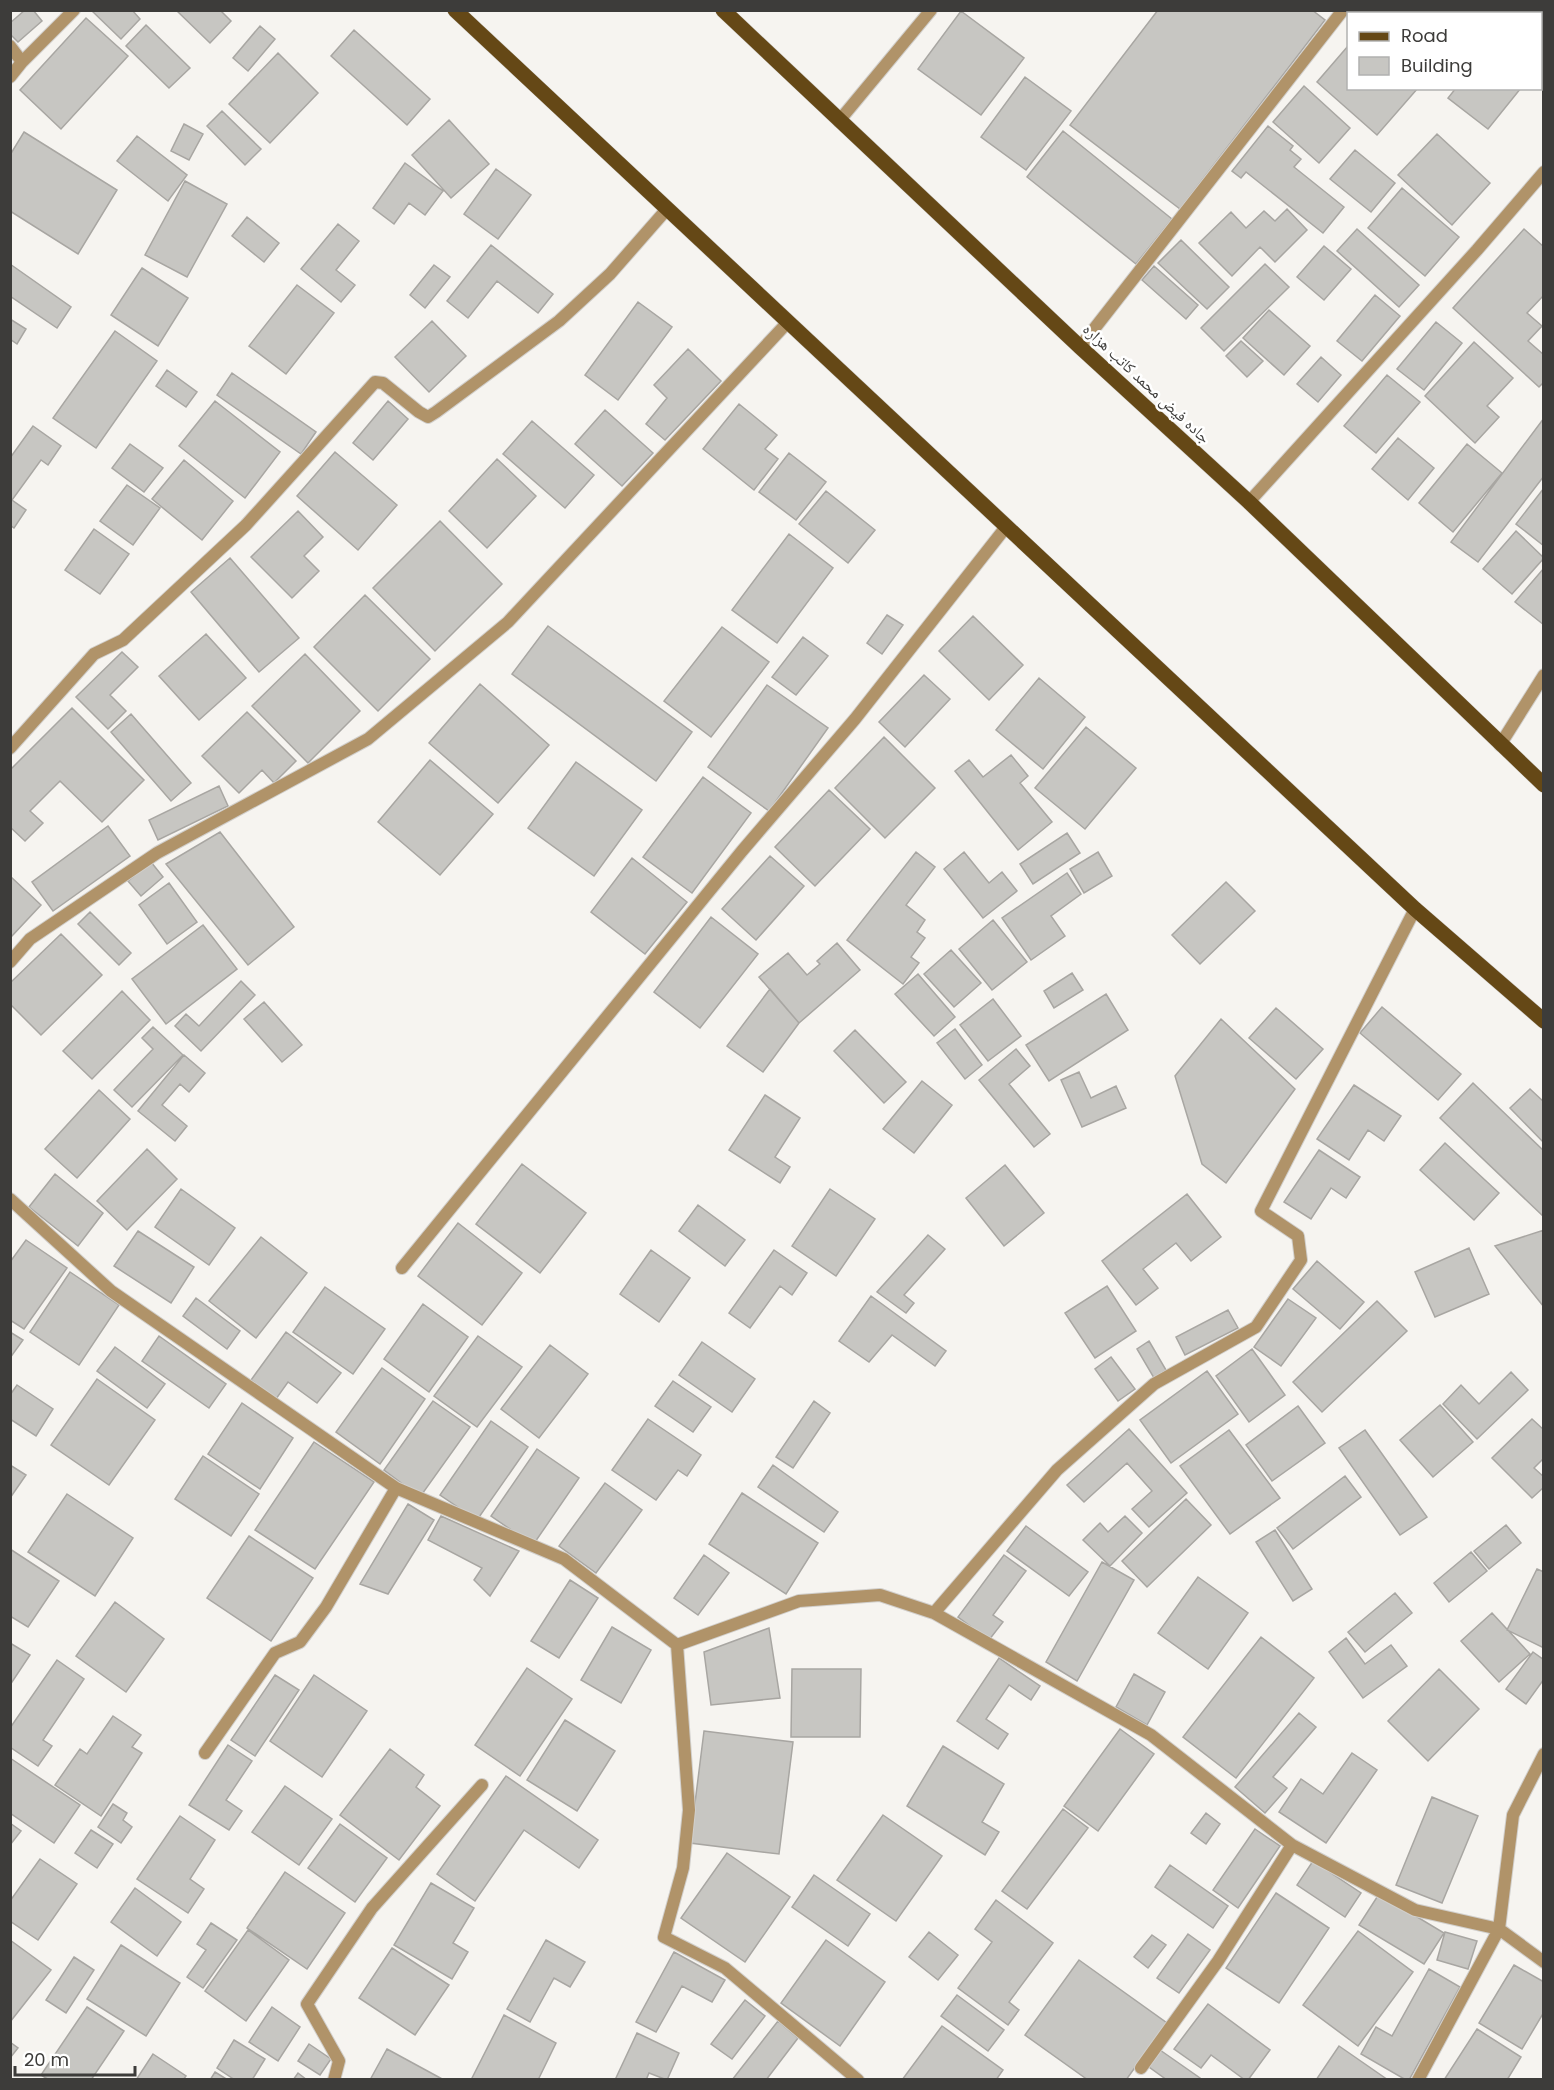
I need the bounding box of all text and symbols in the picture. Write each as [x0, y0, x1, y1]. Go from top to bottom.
legend [1347, 12, 1542, 90]
text: Road [1401, 23, 1448, 48]
text: Building [1401, 53, 1473, 78]
street label: جاده فیض محمد کاتب هزاره [1078, 318, 1216, 449]
scale bar [15, 2039, 135, 2077]
text: 20 m [24, 2047, 69, 2072]

